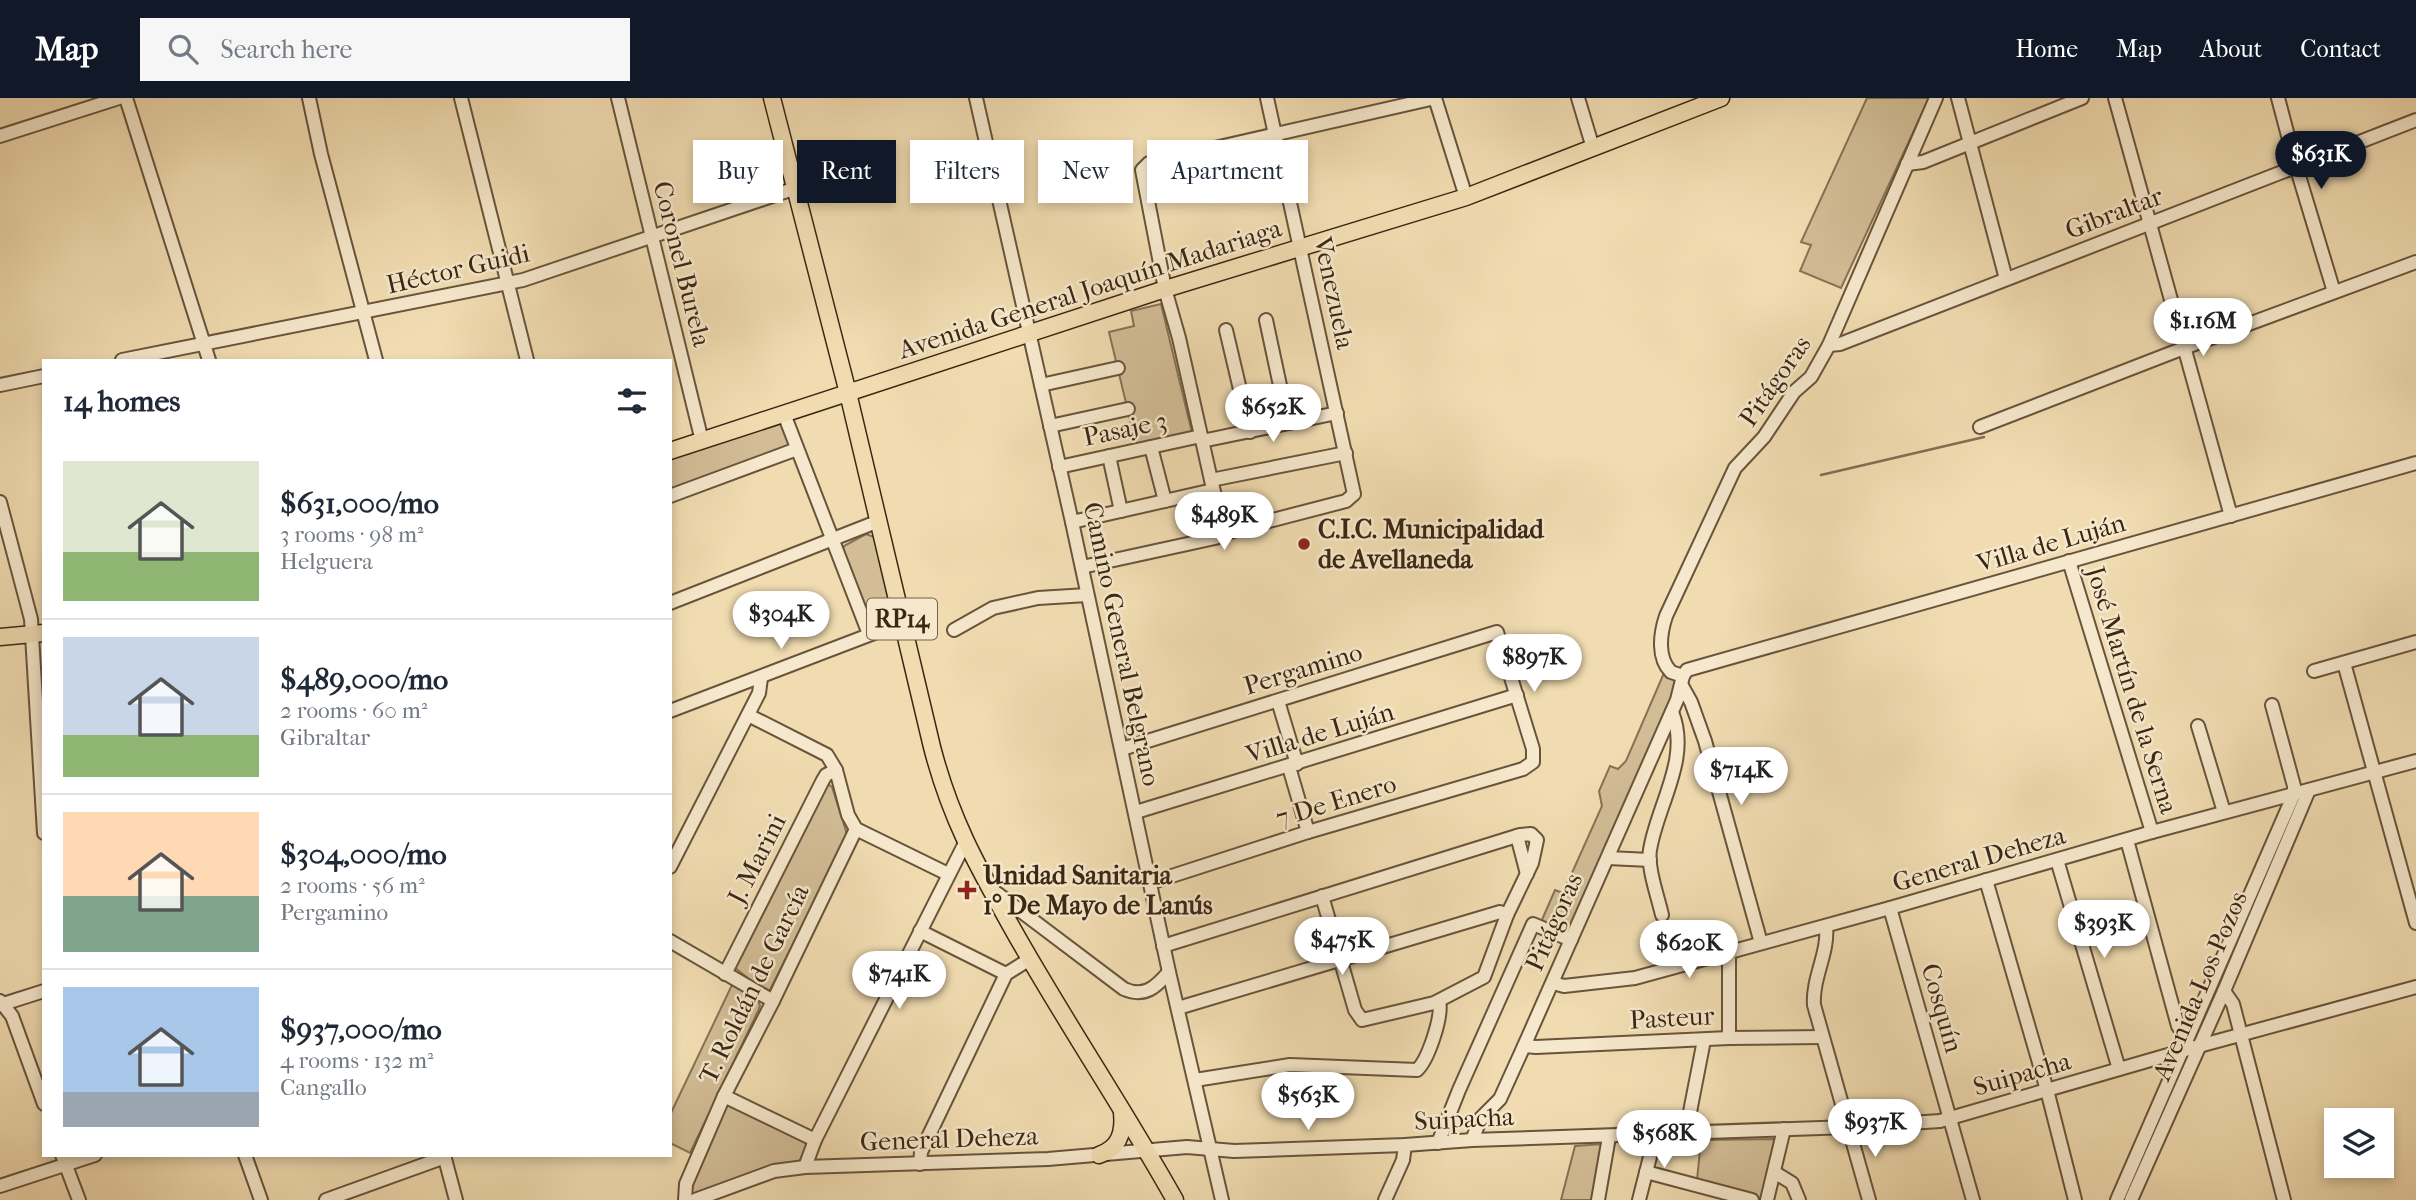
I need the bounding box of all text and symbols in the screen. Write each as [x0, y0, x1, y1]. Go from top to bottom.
search box [140, 18, 630, 81]
text: Map [35, 30, 98, 69]
icon: search [164, 30, 202, 68]
text: Search here [220, 34, 352, 65]
text: Home [2016, 35, 2078, 63]
text: Map [2116, 35, 2162, 63]
text: About [2200, 35, 2262, 63]
text: Contact [2300, 35, 2381, 63]
pin: $631K [2272, 132, 2370, 191]
chip: Buy [693, 140, 783, 203]
chip: Rent [797, 140, 896, 203]
chip: Filters [910, 140, 1024, 203]
chip: New [1038, 140, 1133, 203]
chip: Apartment [1147, 140, 1308, 203]
text: $631K [2291, 140, 2351, 167]
street label: Coronel Burela [646, 178, 718, 351]
street label: Gibraltar [2061, 180, 2167, 246]
street label: Avenida General Joaquín Madariaga [894, 212, 1286, 366]
street label: Venezuela [1307, 233, 1361, 353]
street label: Héctor Guidi [383, 237, 533, 301]
pin: $1.16M [2146, 299, 2260, 358]
text: $1.16M [2170, 307, 2236, 334]
street label: Pitágoras [1732, 330, 1818, 432]
icon: filters [613, 382, 651, 420]
text: 14 homes [63, 384, 180, 419]
pin: $652K [1224, 384, 1322, 444]
text: $652K [1241, 393, 1305, 420]
street label: Pasaje 3 [1080, 405, 1170, 453]
text: $631,000/mo [280, 486, 439, 521]
icon: home [119, 489, 203, 573]
pin: $489K [1175, 492, 1273, 552]
street label: Camino General Belgrano [1077, 499, 1167, 789]
text: $489K [1191, 501, 1257, 528]
street label: Villa de Luján [1972, 507, 2129, 579]
place label: C.I.C. Municipalidad de Avellaneda [1318, 514, 1545, 575]
text: 3 rooms · 98 m² [280, 521, 424, 548]
marker: C.I.C. Municipalidad de Avellaneda [1296, 536, 1312, 552]
text: Helguera [280, 548, 373, 575]
street label: José Martín de la Serna [2079, 561, 2185, 818]
pin: $304K [732, 592, 830, 651]
road number: RP14 [867, 598, 937, 640]
text: $304K [749, 600, 813, 627]
pin: $897K [1485, 634, 1583, 694]
street label: Pergamino [1240, 636, 1366, 702]
text: $897K [1502, 643, 1566, 670]
text: $489,000/mo [280, 662, 448, 697]
icon: home [119, 665, 203, 749]
street label: Villa de Luján [1241, 696, 1398, 771]
text: 2 rooms · 60 m² [280, 697, 427, 724]
text: Gibraltar [280, 724, 370, 751]
pin: $714K [1692, 748, 1790, 807]
text: $714K [1710, 756, 1772, 783]
street label: 7 De Enero [1272, 768, 1400, 834]
street label: J. Marini [720, 808, 793, 911]
street label: General Deheza [1889, 819, 2070, 898]
text: $304,000/mo [280, 837, 447, 872]
icon: home [119, 840, 203, 924]
place label: Unidad Sanitaria 1° De Mayo de Lanús [982, 860, 1213, 921]
street label: Pitágoras [1519, 868, 1589, 976]
text: 2 rooms · 56 m² [280, 872, 425, 899]
street label: T. Roldán de García [692, 879, 816, 1089]
marker: Unidad Sanitaria 1° De Mayo de Lanús [957, 880, 977, 900]
street label: Avenida Los Pozos [2146, 887, 2254, 1086]
text: Pergamino [280, 899, 388, 926]
pin: $393K [2055, 900, 2153, 960]
text: $393K [2074, 909, 2134, 936]
pin: $475K [1293, 918, 1391, 977]
pin: $620K [1640, 920, 1738, 980]
text: $475K [1310, 926, 1374, 953]
text: $620K [1656, 929, 1722, 956]
pin: $741K [850, 951, 948, 1011]
text: $741K [868, 960, 930, 987]
street label: Cosquín [1915, 960, 1969, 1056]
street label: Pasteur [1629, 1000, 1715, 1036]
text: $937,000/mo [280, 1012, 442, 1047]
icon: home [119, 1015, 203, 1099]
street label: Suipacha [1970, 1045, 2075, 1103]
text: 4 rooms · 132 m² [280, 1047, 434, 1074]
pin: $563K [1259, 1072, 1357, 1132]
text: Cangallo [280, 1074, 367, 1101]
text: $563K [1277, 1081, 1339, 1108]
pin: $937K [1826, 1100, 1924, 1159]
street label: Suipacha [1413, 1101, 1516, 1137]
text: $937K [1844, 1108, 1906, 1135]
map controls [2324, 1108, 2394, 1178]
button: layers [2324, 1108, 2394, 1178]
pin: $568K [1615, 1110, 1713, 1170]
text: $568K [1632, 1119, 1696, 1146]
street label: General Deheza [859, 1120, 1040, 1158]

